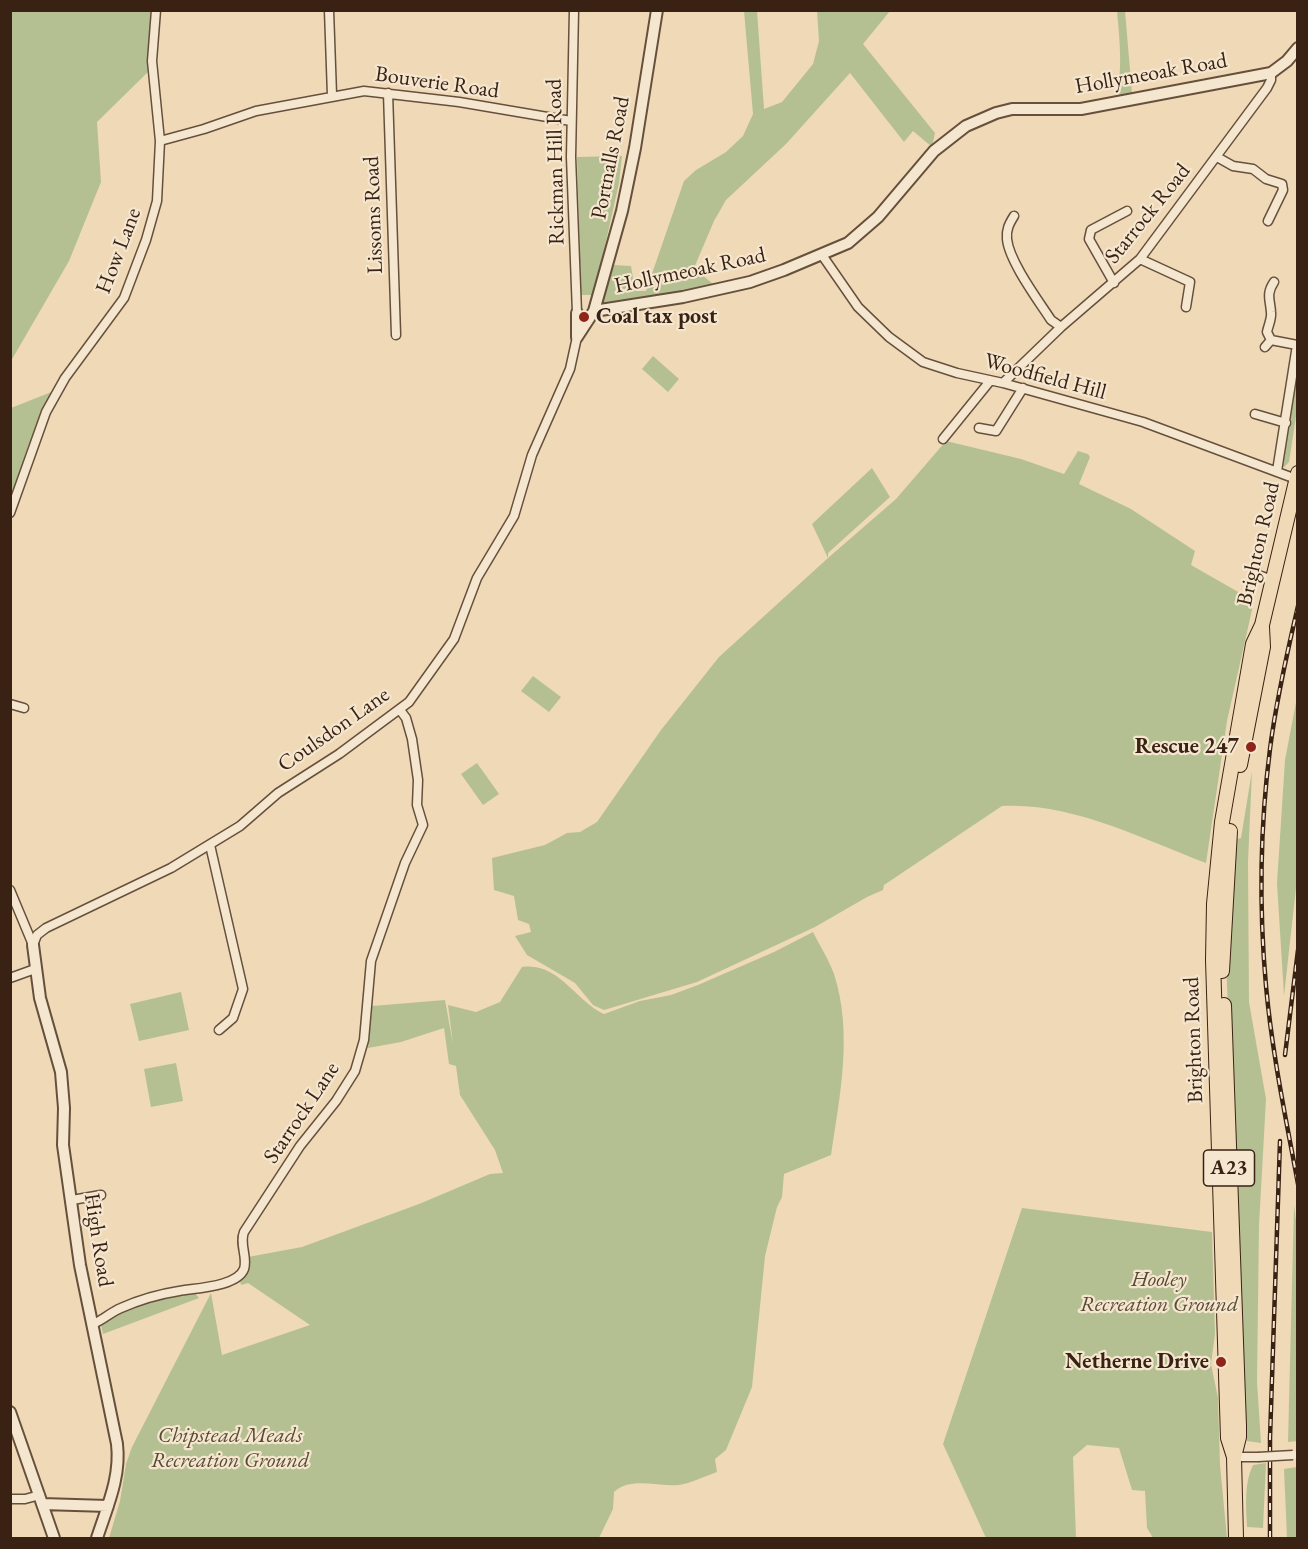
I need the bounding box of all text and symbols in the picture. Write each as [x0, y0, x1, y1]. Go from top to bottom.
street label: Hollymeoak Road [1073, 48, 1229, 100]
street label: Bouverie Road [373, 61, 501, 105]
street label: Rickman Hill Road [541, 79, 571, 245]
street label: Portnalls Road [586, 94, 636, 222]
street label: Lissoms Road [359, 156, 389, 274]
street label: Starrock Road [1100, 159, 1196, 269]
street label: How Lane [91, 204, 147, 298]
street label: Hollymeoak Road [612, 242, 768, 300]
place label: Coal tax post [596, 304, 717, 330]
marker: Coal tax post [577, 310, 591, 324]
street label: Woodfield Hill [981, 348, 1109, 406]
street label: Brighton Road [1232, 479, 1286, 609]
street label: Coulsdon Lane [273, 682, 395, 778]
place label: Rescue 247 [1135, 734, 1239, 760]
marker: Rescue 247 [1244, 740, 1258, 754]
street label: Brighton Road [1179, 976, 1209, 1104]
street label: Starrock Lane [258, 1057, 346, 1169]
road number: A23 [1204, 1150, 1254, 1186]
street label: High Road [78, 1191, 118, 1289]
park label: Hooley Recreation Ground [1080, 1267, 1238, 1318]
place label: Netherne Drive [1065, 1349, 1209, 1375]
marker: Netherne Drive [1214, 1355, 1228, 1369]
park label: Chipstead Meads Recreation Ground [151, 1423, 309, 1474]

